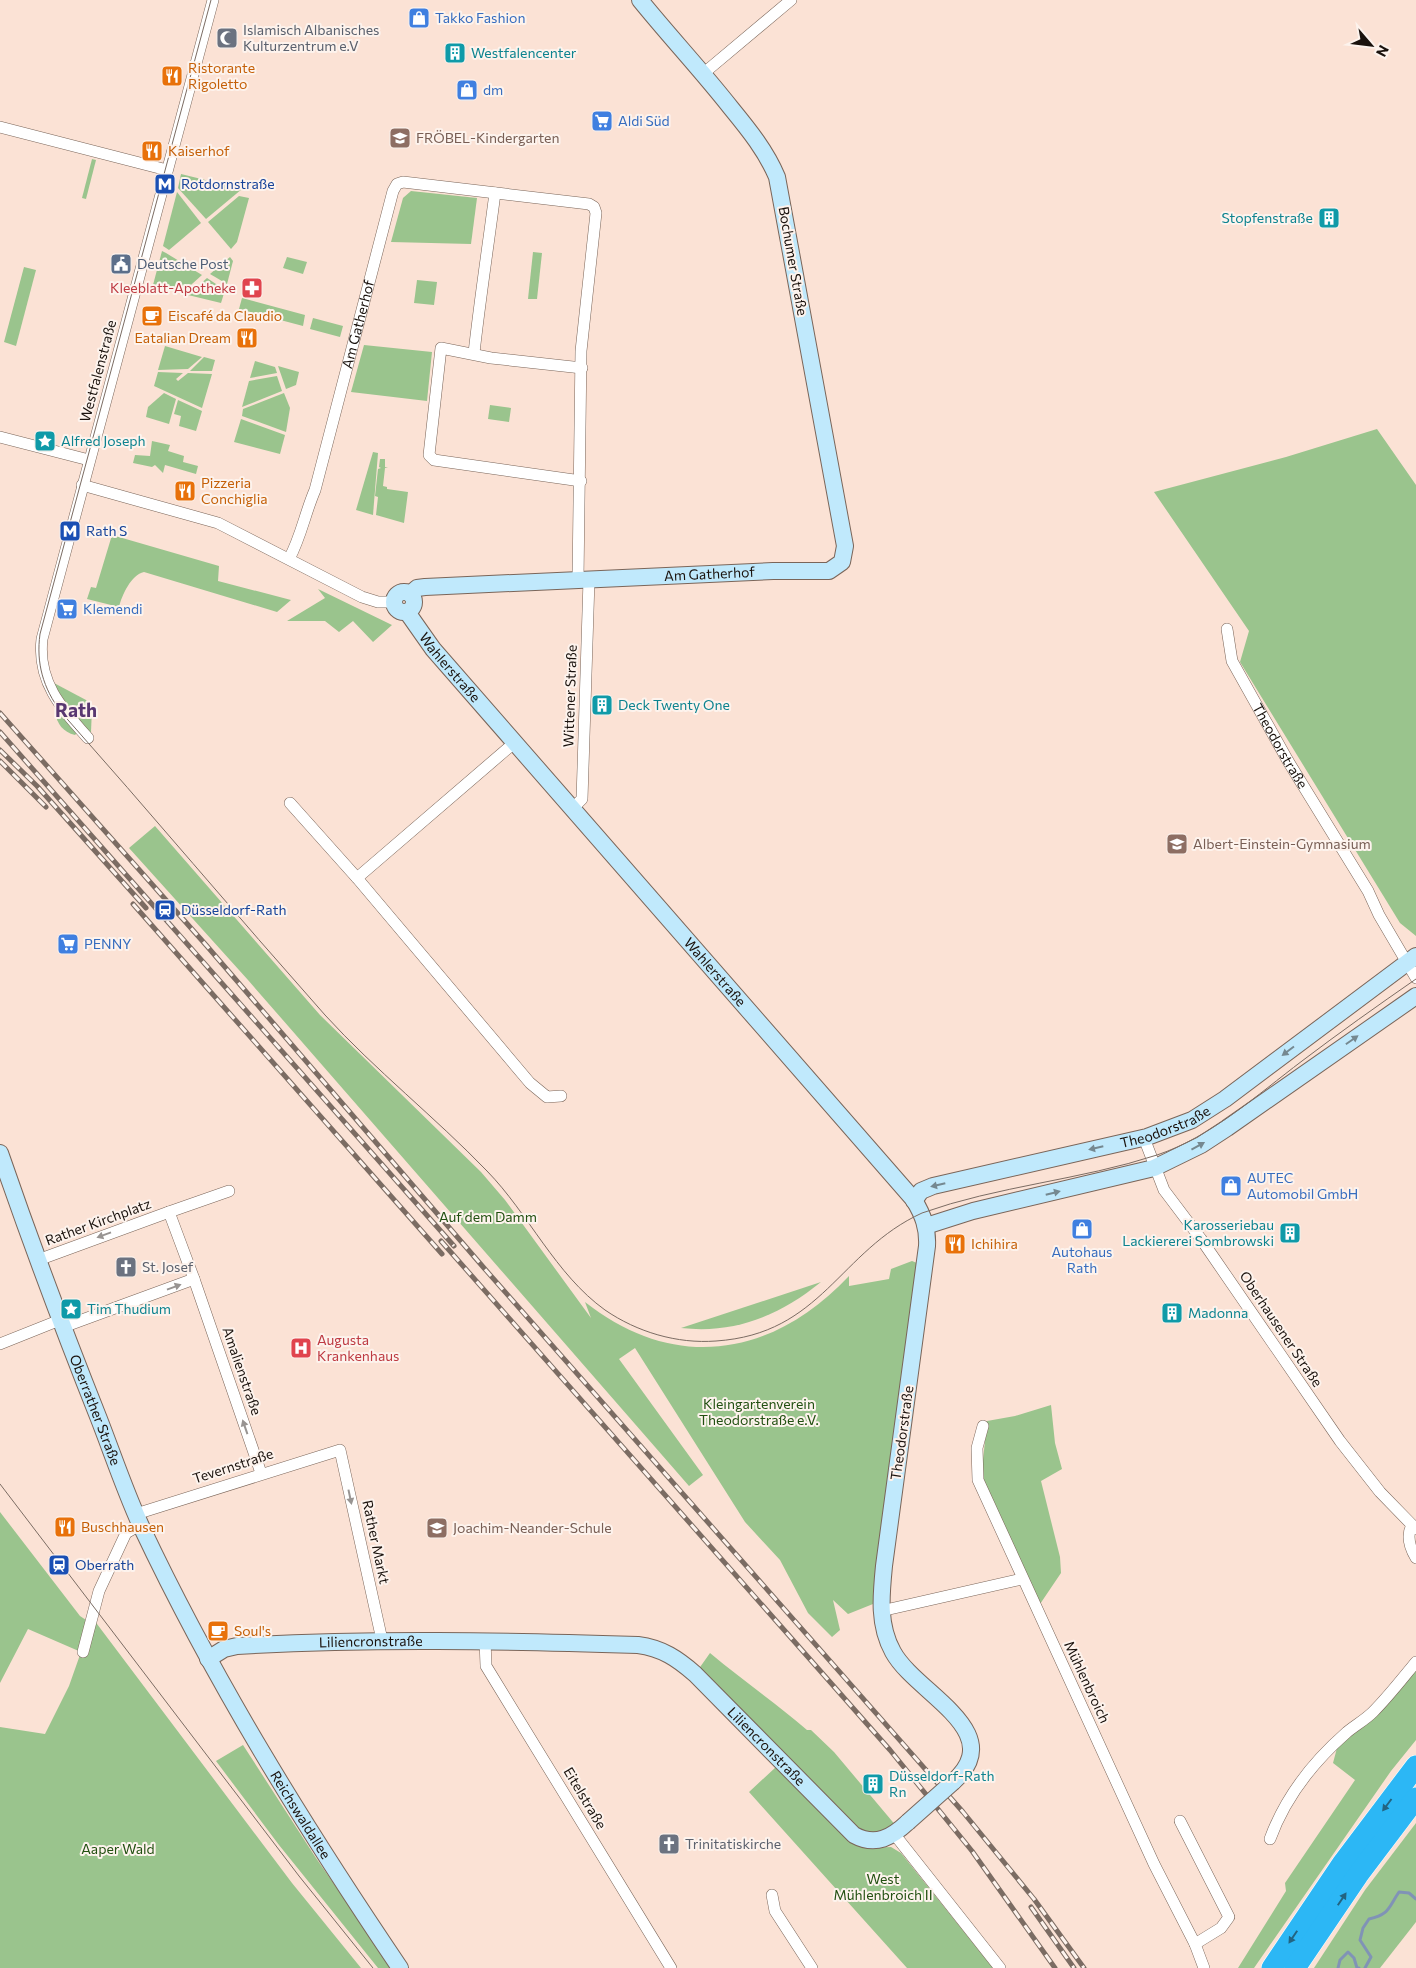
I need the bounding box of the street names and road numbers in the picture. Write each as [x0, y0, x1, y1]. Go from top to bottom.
street label: Bochumer Straße [776, 205, 811, 317]
street label: Am Gatherhof [338, 278, 378, 370]
street label: Westfalenstraße [76, 318, 119, 424]
street label: Am Gatherhof [664, 563, 756, 584]
street label: Wahlerstraße [416, 629, 484, 705]
street label: Wittener Straße [559, 644, 580, 748]
street label: Theodorstraße [1249, 700, 1312, 791]
street label: Wahlerstraße [681, 934, 750, 1010]
street label: Theodorstraße [1118, 1102, 1213, 1151]
street label: Rather Kirchplatz [43, 1195, 153, 1249]
street label: Oberhausener Straße [1236, 1268, 1326, 1390]
street label: Amalienstraße [219, 1324, 266, 1417]
street label: Oberrather Straße [66, 1352, 125, 1468]
street label: Theodorstraße [886, 1385, 917, 1481]
street label: Tevernstraße [190, 1445, 275, 1487]
street label: Rather Markt [359, 1498, 394, 1586]
street label: Liliencronstraße [319, 1632, 423, 1650]
street label: Mühlenbroich [1061, 1638, 1114, 1726]
street label: Liliencronstraße [724, 1703, 809, 1789]
street label: Eitelstraße [560, 1764, 611, 1832]
street label: Reichswaldallee [267, 1768, 335, 1862]

